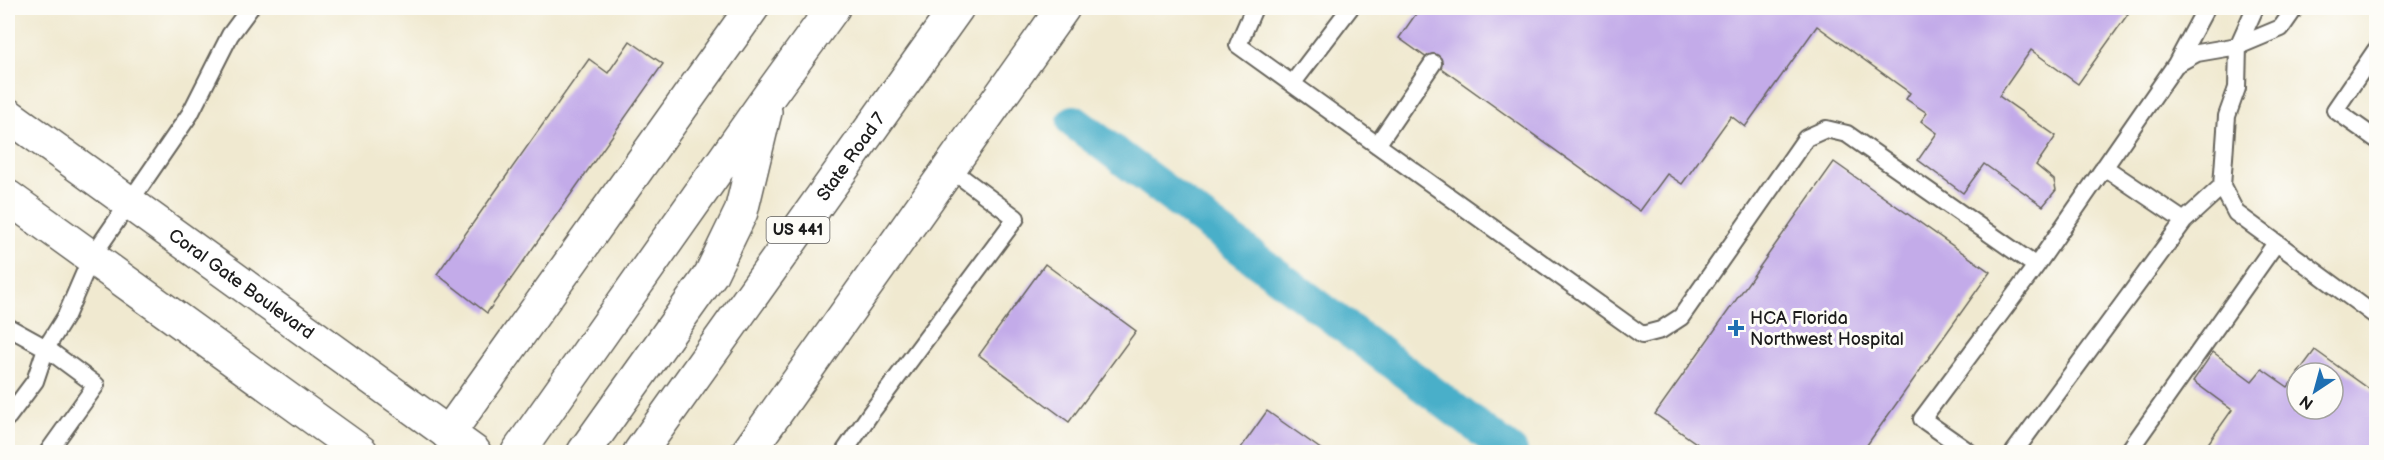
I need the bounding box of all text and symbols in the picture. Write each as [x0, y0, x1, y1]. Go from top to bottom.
street label: State Road 7 [812, 108, 890, 205]
road number: US 441 [766, 217, 830, 243]
street label: Coral Gate Boulevard [164, 224, 318, 343]
place label: HCA Florida Northwest Hospital [1750, 308, 1904, 350]
marker: HCA Florida Northwest Hospital [1727, 319, 1745, 337]
north arrow [2285, 361, 2345, 421]
text: N [2297, 391, 2318, 413]

